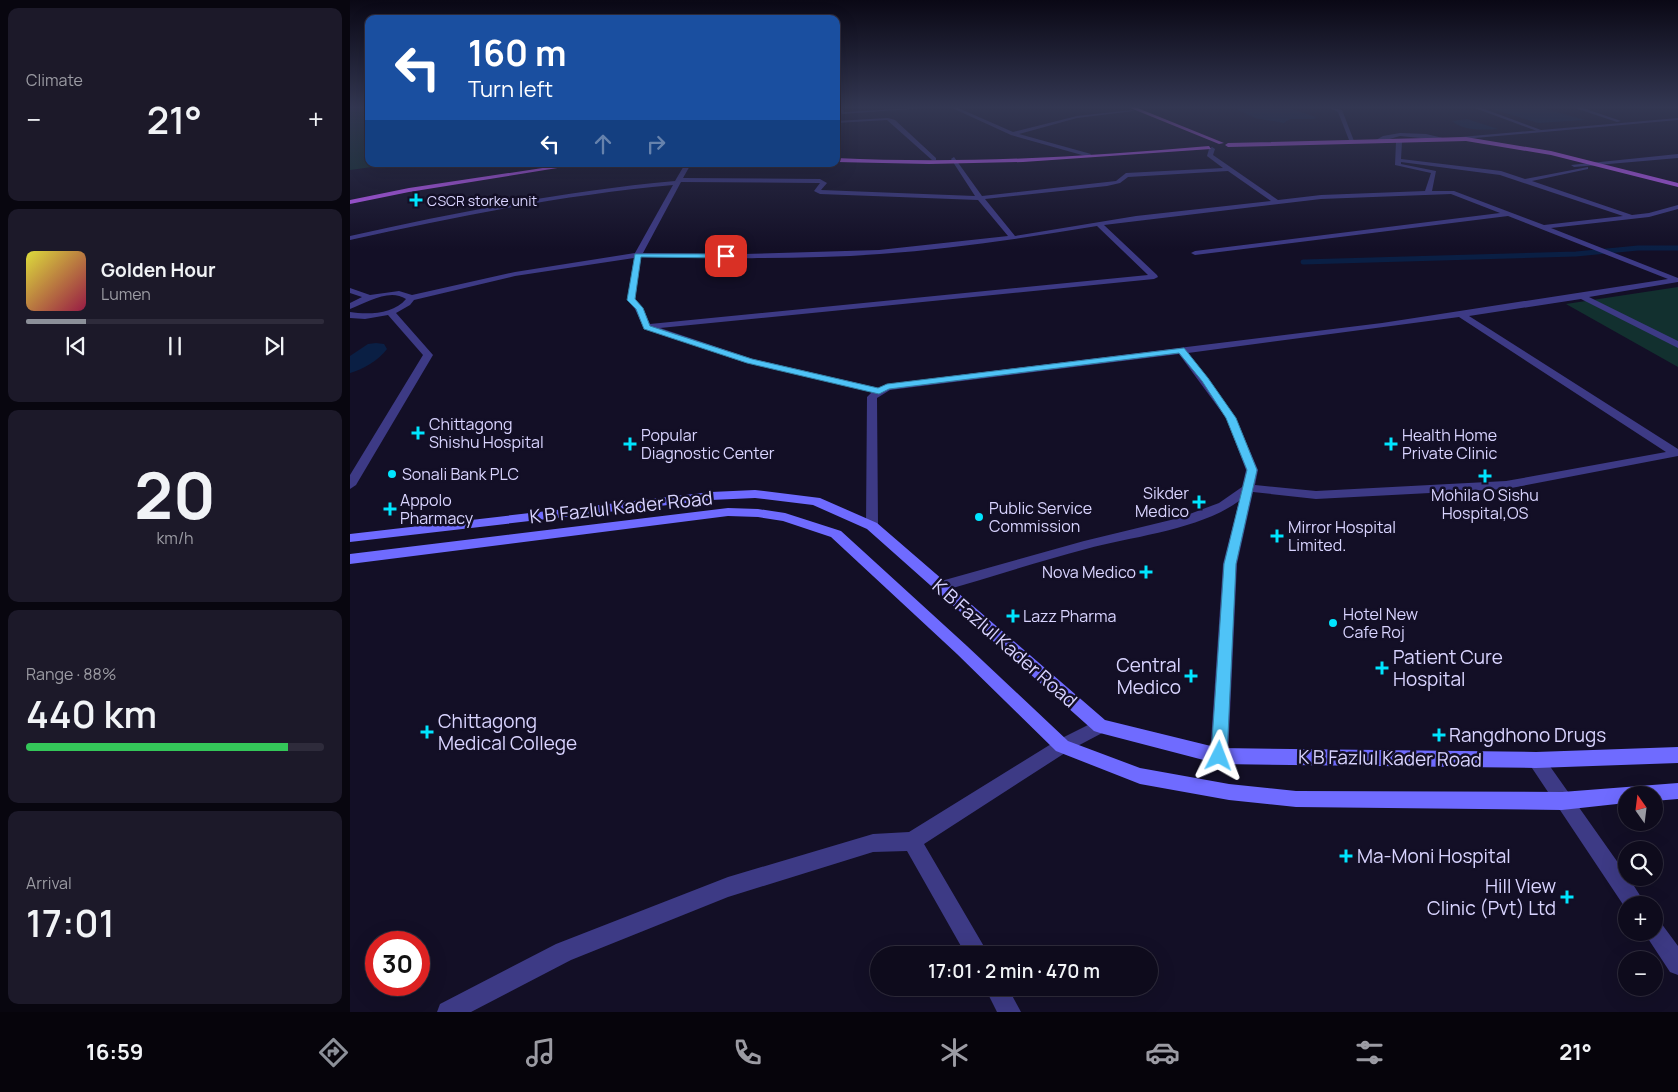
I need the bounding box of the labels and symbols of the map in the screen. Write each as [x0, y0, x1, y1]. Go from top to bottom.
place label: CSCR storke unit [427, 191, 537, 210]
marker: CSCR storke unit [409, 193, 423, 207]
pin [705, 235, 747, 277]
place label: Chittagong Shishu Hospital [429, 413, 544, 453]
place label: Popular Diagnostic Center [641, 424, 775, 464]
place label: Health Home Private Clinic [1402, 424, 1498, 464]
marker: Chittagong Shishu Hospital [411, 426, 425, 440]
marker: Popular Diagnostic Center [623, 437, 637, 451]
marker: Health Home Private Clinic [1384, 437, 1398, 451]
place label: Sonali Bank PLC [402, 463, 519, 485]
marker: Sonali Bank PLC [386, 468, 398, 480]
marker: Mohila O Sishu Hospital,OS [1478, 469, 1492, 483]
place label: Sikder Medico [1135, 482, 1189, 522]
street label: K B Fazlul Kader Road [528, 484, 714, 530]
place label: Mohila O Sishu Hospital,OS [1431, 484, 1539, 524]
place label: Appolo Pharmacy [400, 489, 474, 529]
marker: Sikder Medico [1193, 496, 1205, 508]
place label: Public Service Commission [989, 497, 1092, 537]
marker: Appolo Pharmacy [384, 503, 396, 515]
marker: Public Service Commission [973, 511, 985, 523]
place label: Mirror Hospital Limited. [1288, 516, 1396, 556]
marker: Mirror Hospital Limited. [1270, 529, 1284, 543]
place label: Nova Medico [1042, 561, 1136, 583]
marker: Nova Medico [1140, 566, 1152, 578]
street label: K B Fazlul Kader Road [927, 573, 1083, 713]
place label: Hotel New Cafe Roj [1343, 603, 1418, 643]
place label: Lazz Pharma [1023, 605, 1116, 627]
marker: Lazz Pharma [1007, 610, 1019, 622]
marker: Hotel New Cafe Roj [1327, 617, 1339, 629]
place label: Patient Cure Hospital [1393, 644, 1503, 692]
place label: Central Medico [1116, 652, 1181, 700]
marker: Patient Cure Hospital [1375, 661, 1389, 675]
marker: Central Medico [1185, 670, 1197, 682]
place label: Chittagong Medical College [438, 708, 577, 756]
place label: Rangdhono Drugs [1449, 722, 1606, 748]
marker: Chittagong Medical College [420, 725, 434, 739]
position arrow [1192, 729, 1244, 781]
marker: Rangdhono Drugs [1433, 729, 1445, 741]
street label: K B Fazlul Kader Road [1298, 743, 1482, 773]
north arrow [1618, 786, 1662, 831]
place label: Ma-Moni Hospital [1357, 843, 1511, 869]
marker: Ma-Moni Hospital [1339, 849, 1353, 863]
place label: Hill View Clinic (Pvt) Ltd [1427, 873, 1556, 921]
marker: Hill View Clinic (Pvt) Ltd [1560, 890, 1574, 904]
speed limit sign: 30 [365, 931, 430, 996]

